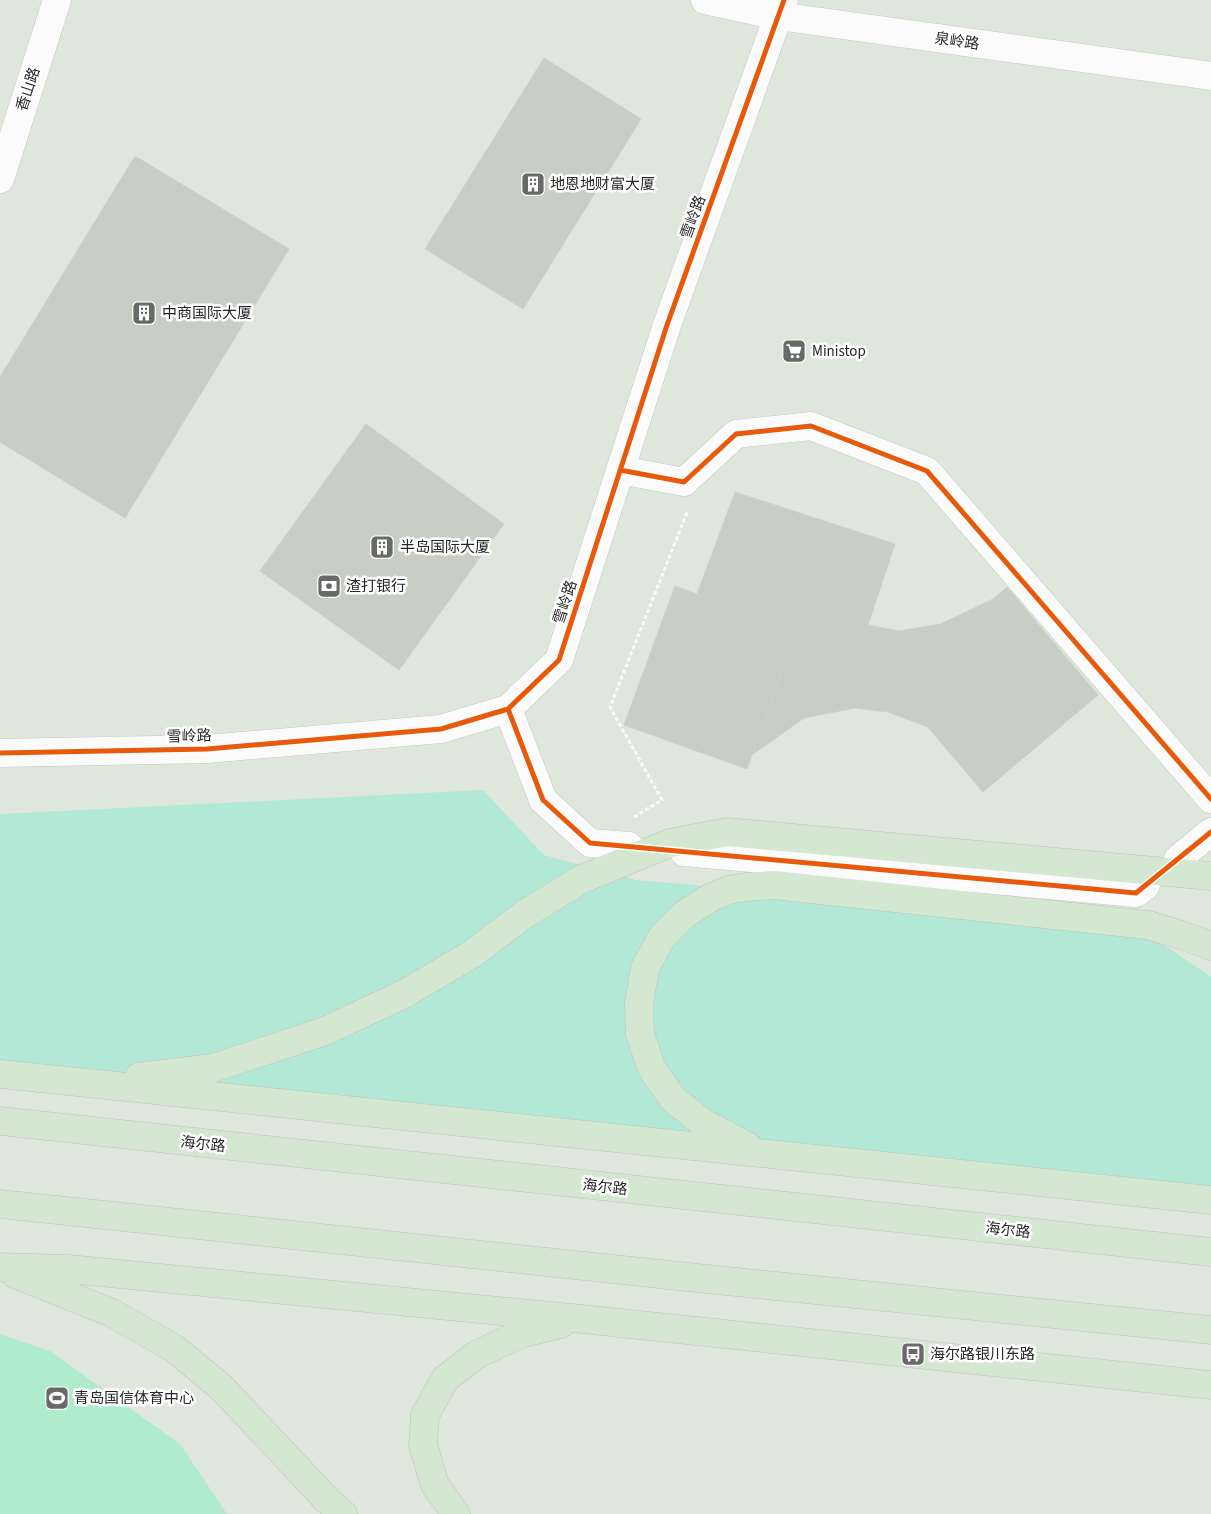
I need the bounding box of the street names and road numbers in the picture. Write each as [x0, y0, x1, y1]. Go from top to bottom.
street label: 泉岭路 [933, 28, 981, 55]
street label: 香山路 [12, 65, 45, 114]
street label: 雪岭路 [676, 192, 711, 242]
street label: 雪岭路 [549, 578, 582, 627]
street label: 雪岭路 [166, 725, 212, 748]
street label: 海尔路 [179, 1132, 226, 1157]
street label: 海尔路 [581, 1175, 628, 1200]
street label: 海尔路 [984, 1218, 1031, 1243]

